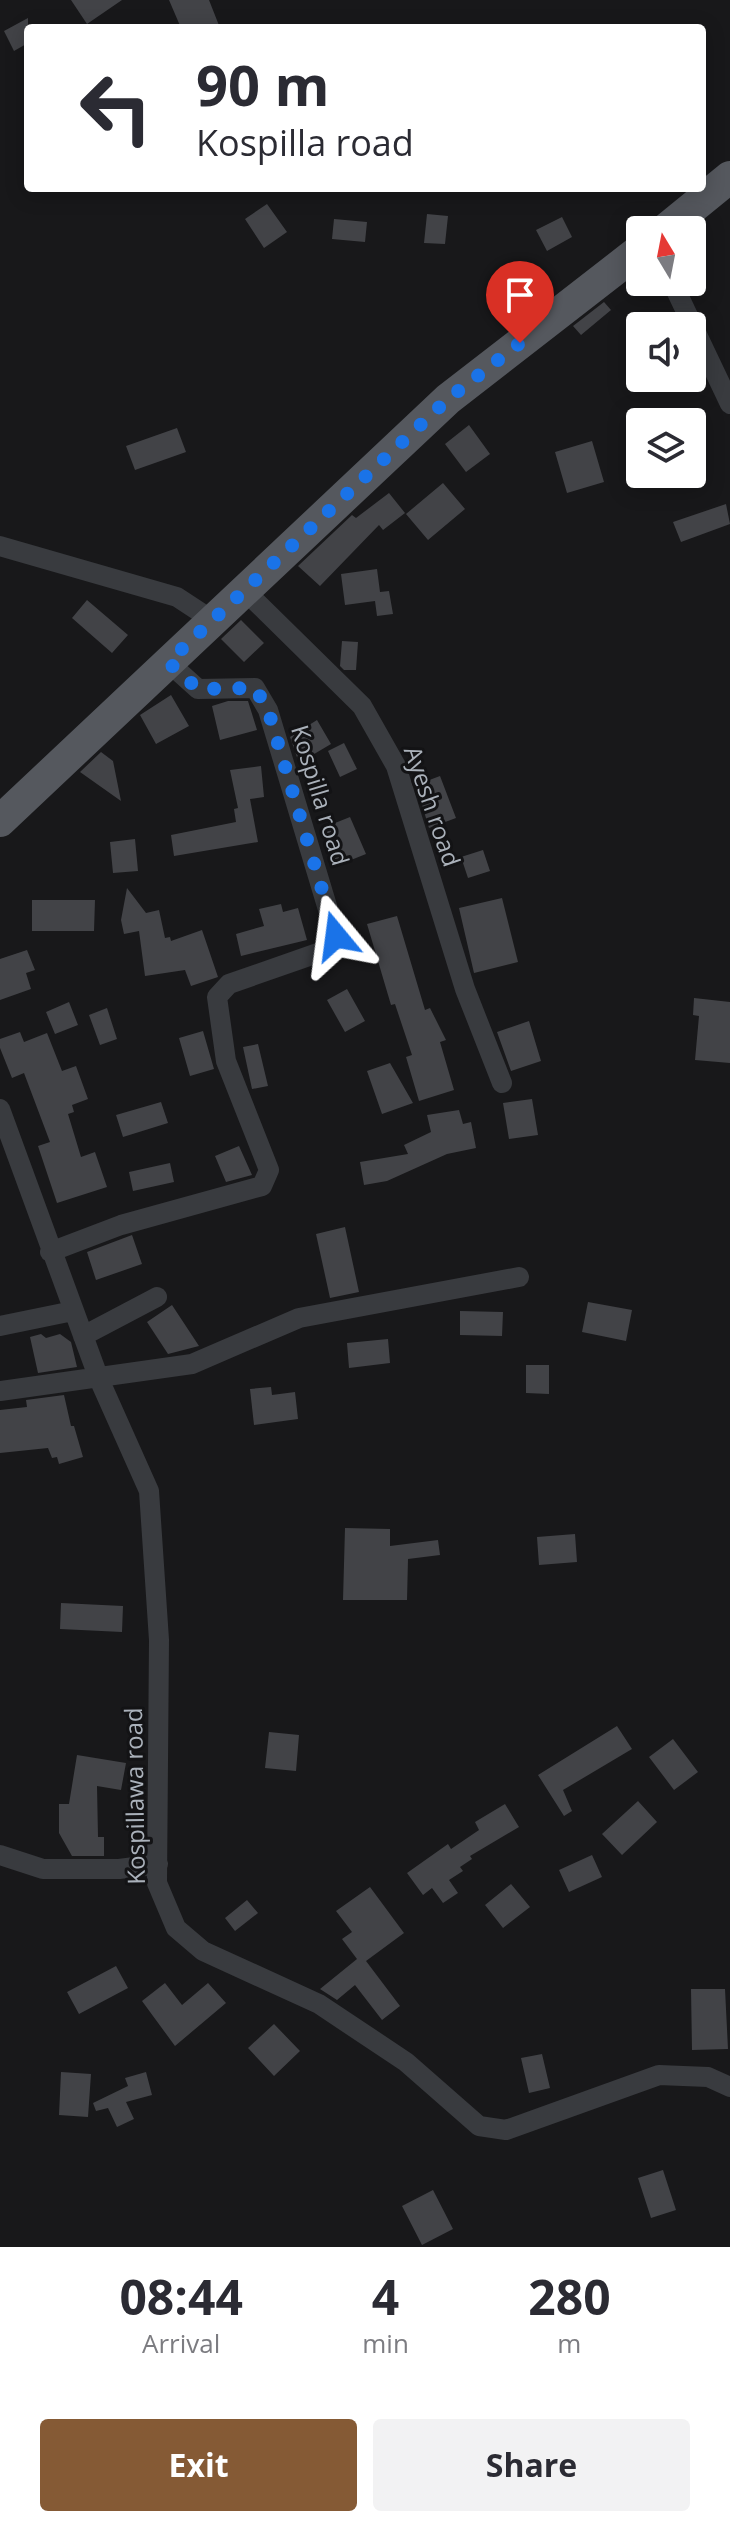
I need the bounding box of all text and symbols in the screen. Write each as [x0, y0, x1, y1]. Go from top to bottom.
text: 90 m [196, 46, 330, 122]
icon: left [64, 56, 168, 160]
text: Kospilla road [196, 118, 414, 167]
north arrow [626, 216, 706, 296]
map controls [626, 216, 706, 488]
pin [486, 261, 554, 343]
icon: arrive [498, 273, 542, 317]
button: sound [626, 312, 706, 392]
button: layers [626, 408, 706, 488]
street label: Kospilla road [284, 721, 358, 869]
street label: Ayesh road [397, 741, 469, 871]
position arrow [294, 894, 378, 978]
street label: Kospillawa road [116, 1707, 152, 1885]
text: 08:44 [119, 2264, 243, 2329]
text: 4 [372, 2264, 399, 2329]
text: 280 [528, 2264, 611, 2329]
text: Arrival [142, 2325, 220, 2361]
text: min [362, 2325, 409, 2361]
text: m [557, 2325, 581, 2361]
button: Exit [40, 2419, 357, 2511]
button: Share [373, 2419, 690, 2511]

